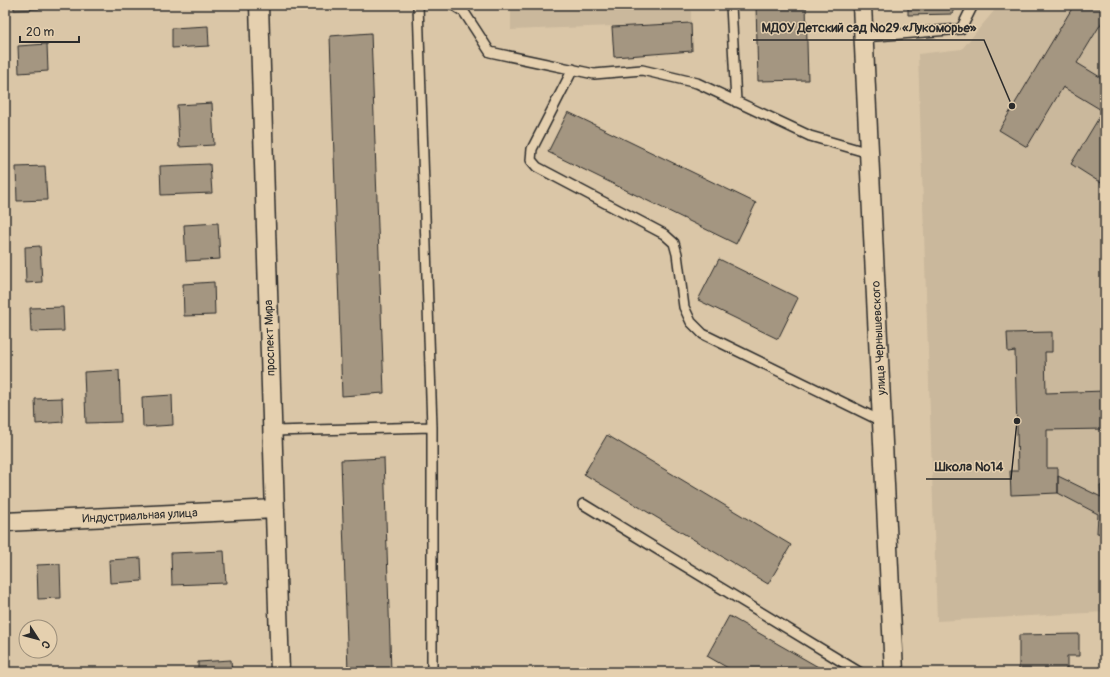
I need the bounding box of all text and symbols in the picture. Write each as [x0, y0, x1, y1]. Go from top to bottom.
callout: МДОУ Детский сад №29 «Лукоморье» [753, 15, 984, 40]
scale bar [20, 18, 79, 44]
text: МДОУ Детский сад №29 «Лукоморье» [762, 20, 977, 36]
text: 20 m [26, 25, 55, 40]
street label: улица Чернышевского [868, 280, 890, 397]
street label: проспект Мира [261, 299, 279, 376]
callout: Школа №14 [926, 454, 1011, 479]
text: Школа №14 [934, 459, 1004, 475]
street label: Индустриальная улица [82, 505, 198, 527]
north arrow [18, 619, 58, 659]
text: С [38, 638, 53, 651]

